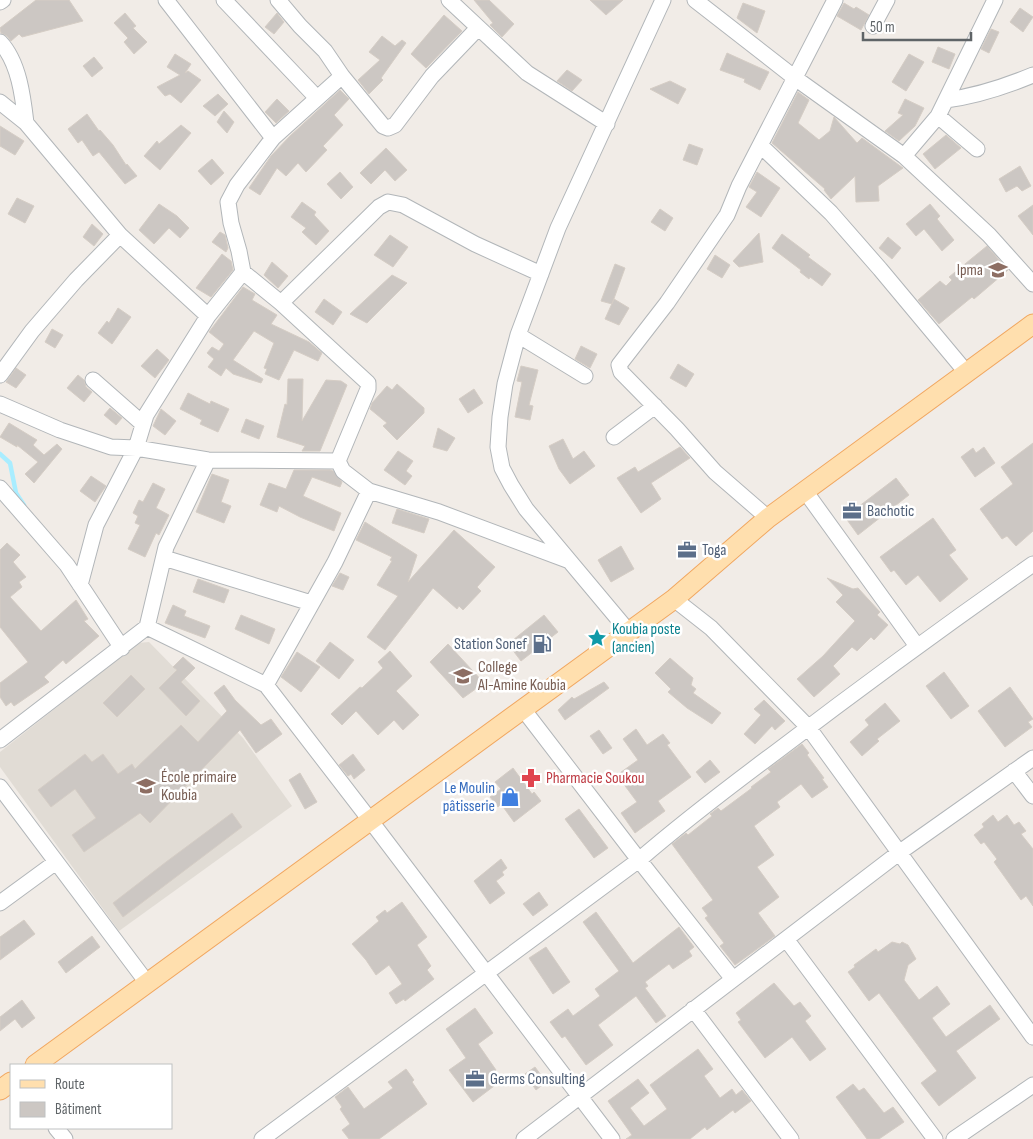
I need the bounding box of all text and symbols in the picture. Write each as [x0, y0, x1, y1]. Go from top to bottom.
scale bar [863, 10, 970, 42]
text: 50 m [870, 18, 895, 37]
school or university icon: Ipma [987, 259, 1009, 281]
place label: Ipma [957, 261, 983, 280]
office icon: Bachotic [841, 500, 863, 522]
place label: Bachotic [867, 502, 914, 521]
office icon: Toga [676, 539, 698, 561]
place label: Toga [702, 541, 726, 560]
place label: Koubia poste (ancien) [612, 620, 681, 657]
place icon: Koubia poste (ancien) [586, 627, 608, 649]
fuel station icon: Station Sonef [531, 633, 553, 655]
place label: Station Sonef [454, 635, 527, 654]
place label: College Al-Amine Koubia [477, 658, 566, 695]
school or university icon: College Al-Amine Koubia [452, 665, 474, 687]
pharmacy icon: Pharmacie Soukou [520, 767, 542, 789]
place label: École primaire Koubia [161, 768, 237, 805]
place label: Pharmacie Soukou [546, 769, 645, 788]
school or university icon: École primaire Koubia [135, 775, 157, 797]
place label: Le Moulin pâtisserie [443, 779, 495, 816]
shop icon: Le Moulin pâtisserie [499, 786, 521, 808]
legend [10, 1064, 172, 1129]
office icon: Germs Consulting [464, 1068, 486, 1090]
place label: Germs Consulting [490, 1070, 585, 1089]
text: Route [55, 1075, 85, 1094]
text: Bâtiment [55, 1100, 102, 1119]

